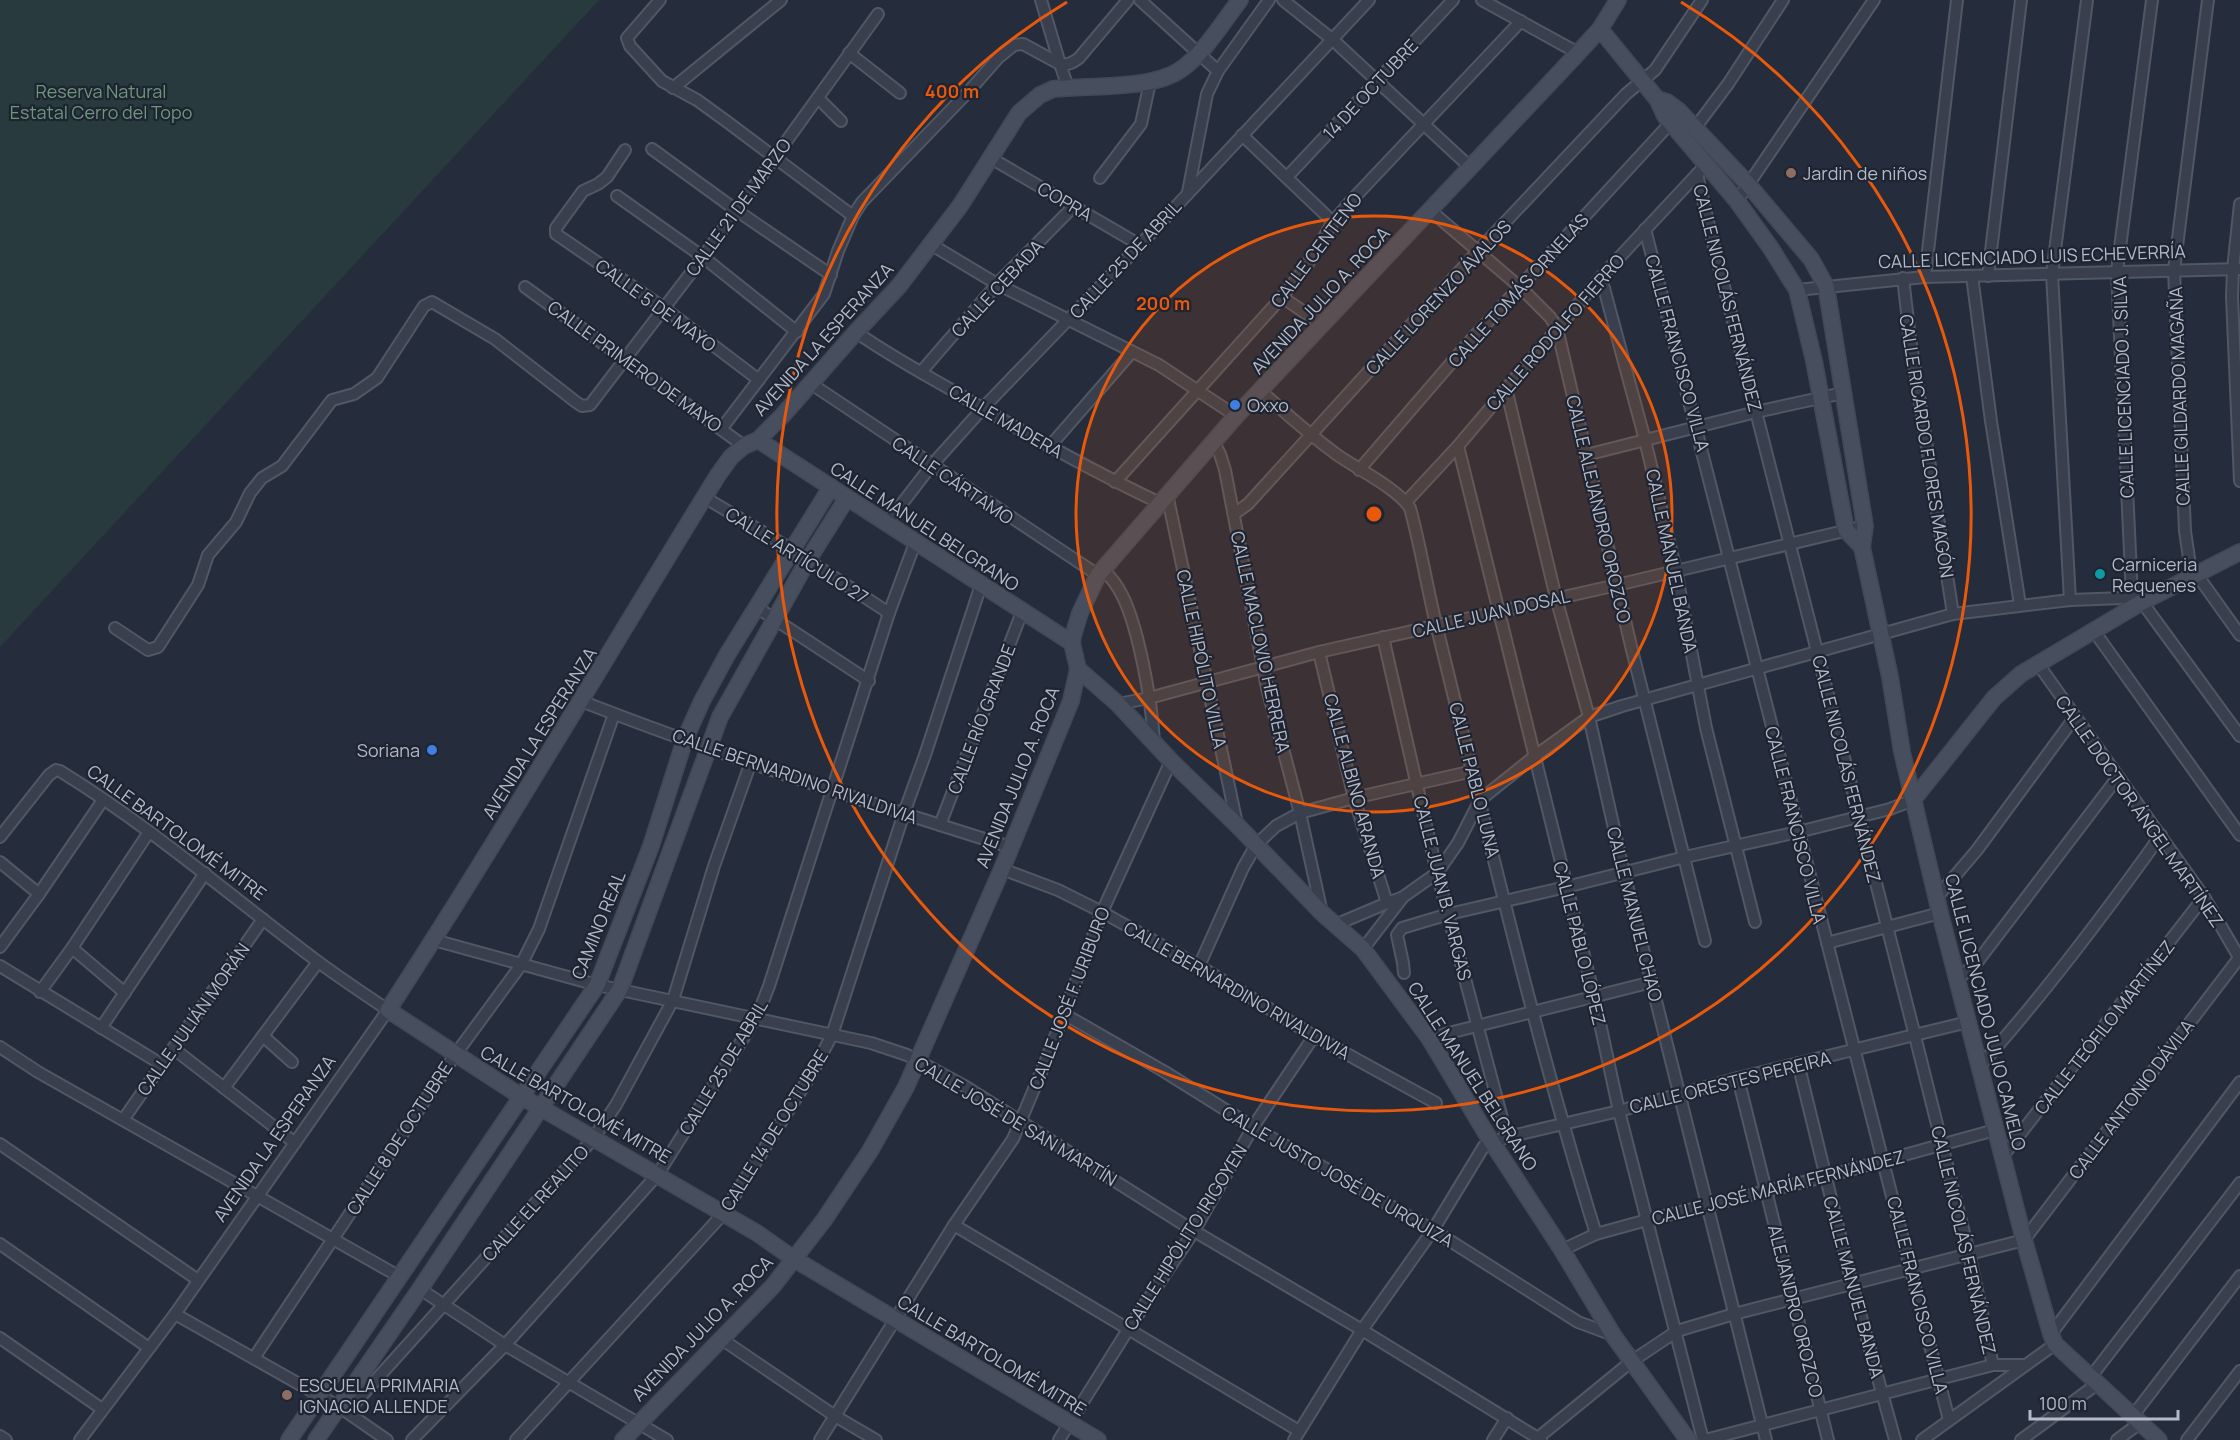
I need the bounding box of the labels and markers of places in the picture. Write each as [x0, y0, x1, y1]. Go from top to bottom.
place label: Jardin de niños [1803, 161, 1927, 185]
marker: Jardin de niños [1784, 166, 1798, 180]
place label: Oxxo [1247, 393, 1289, 417]
marker: Oxxo [1228, 398, 1242, 412]
centre of rings [1364, 504, 1384, 524]
place label: Carniceria Requenes [2112, 552, 2197, 597]
marker: Carniceria Requenes [2093, 567, 2107, 581]
place label: Soriana [357, 738, 420, 762]
marker: Soriana [425, 743, 439, 757]
place label: ESCUELA PRIMARIA IGNACIO ALLENDE [299, 1373, 460, 1418]
marker: ESCUELA PRIMARIA IGNACIO ALLENDE [280, 1388, 294, 1402]

